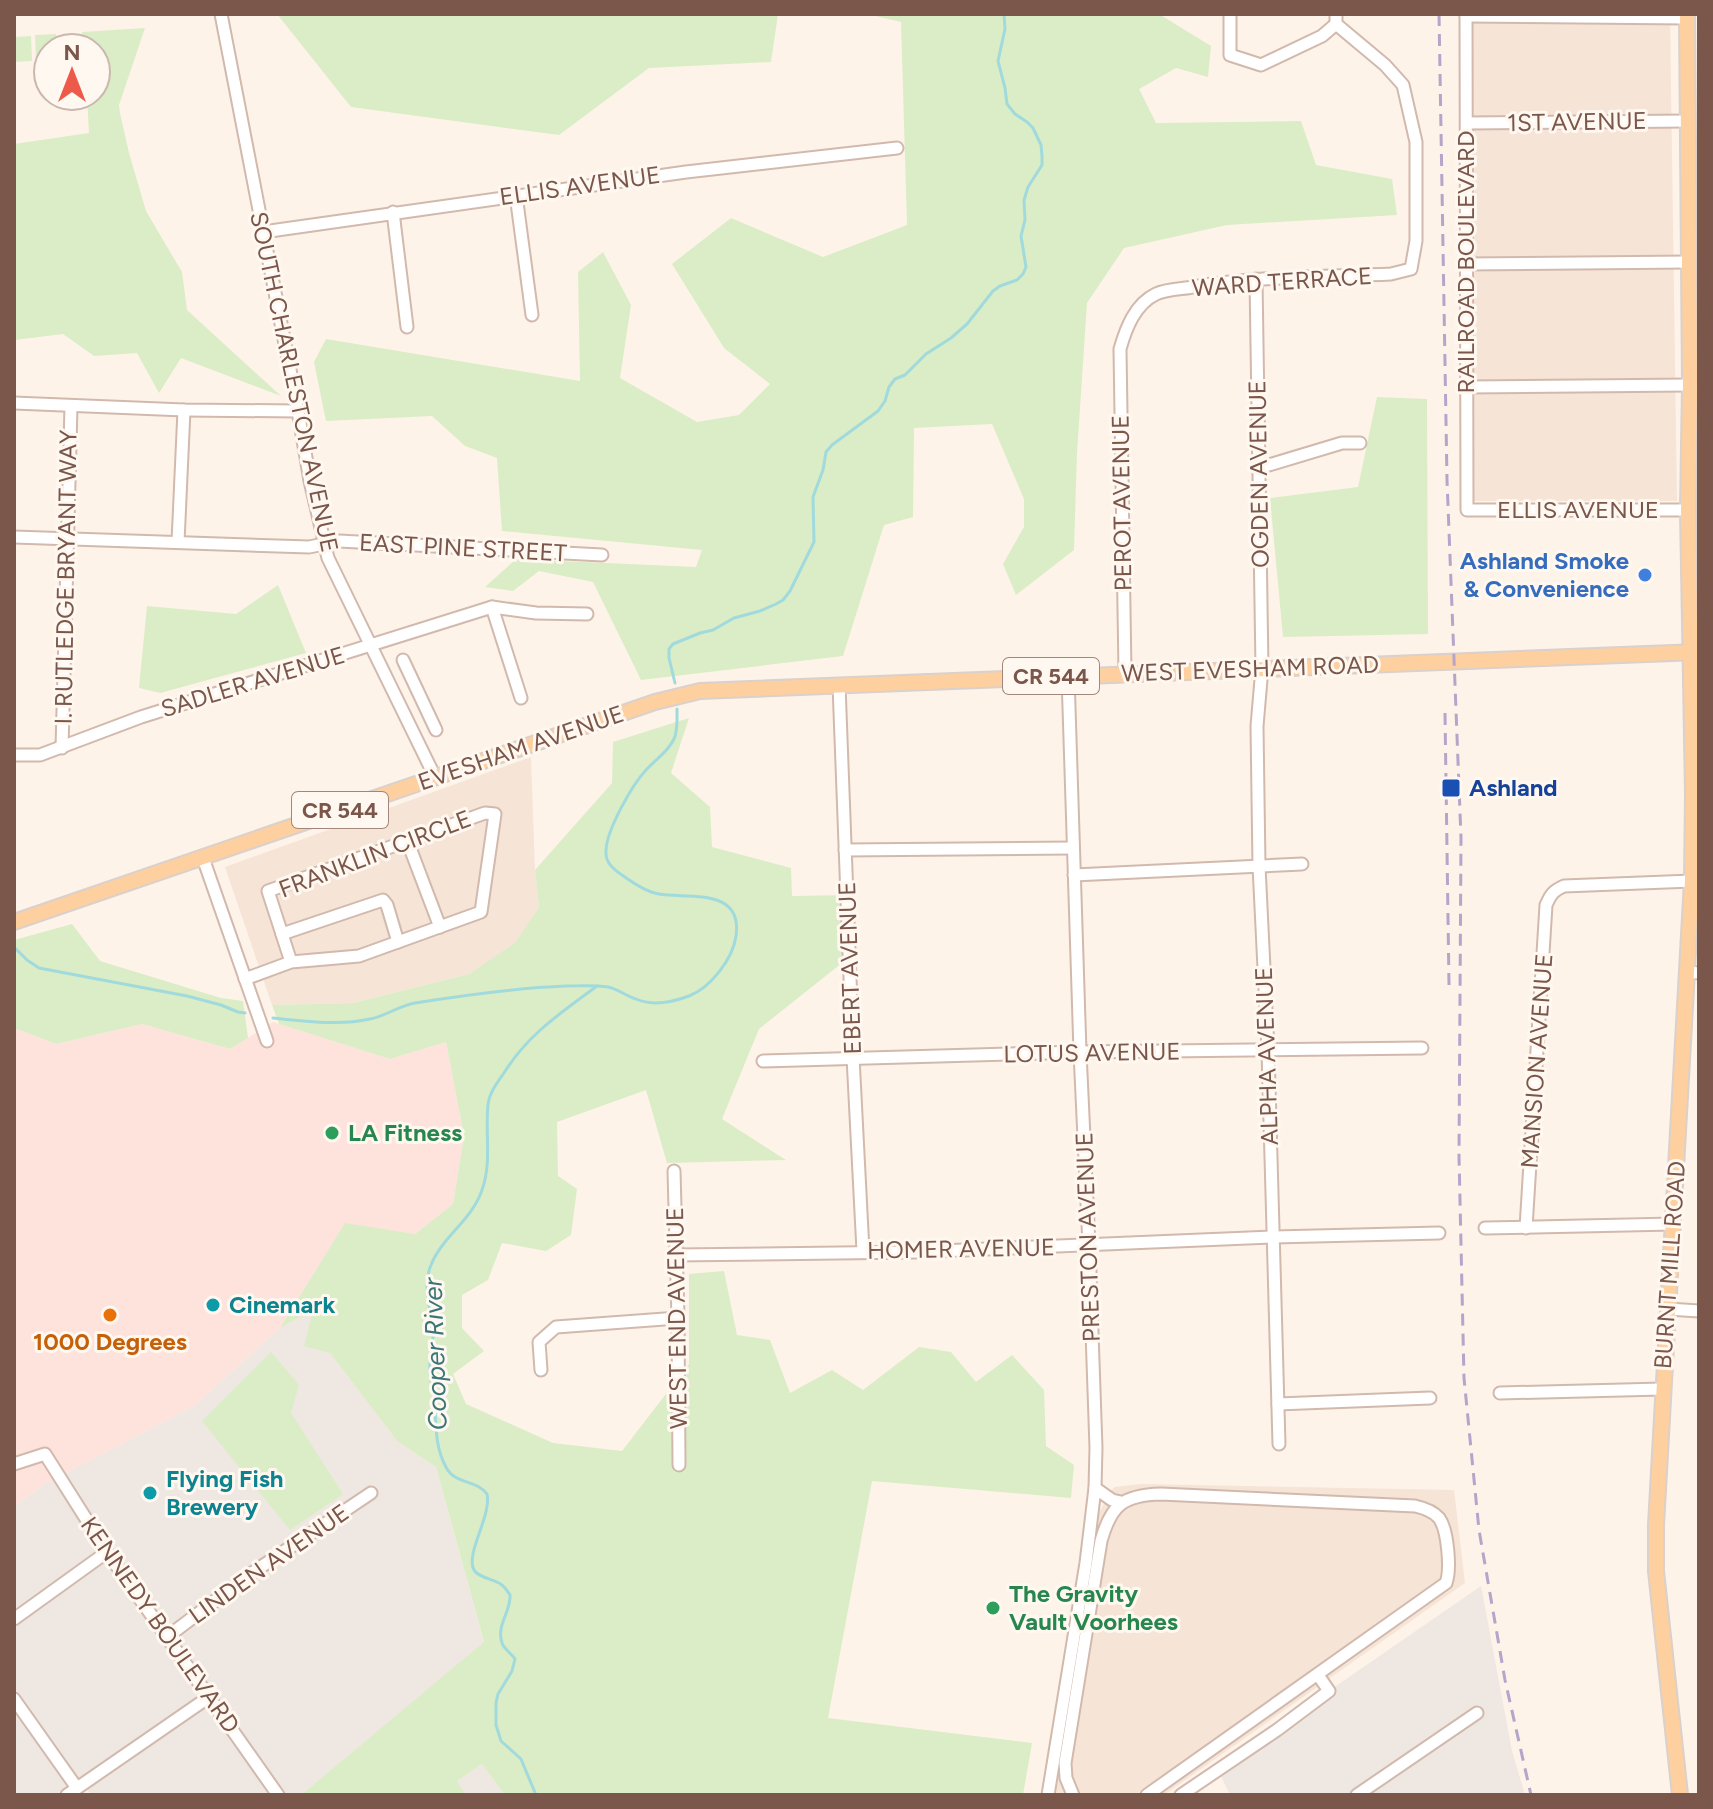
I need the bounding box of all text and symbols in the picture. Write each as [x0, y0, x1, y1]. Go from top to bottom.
north arrow [32, 32, 112, 112]
text: N [63, 39, 81, 66]
street label: 1ST AVENUE [1507, 106, 1647, 137]
street label: RAILROAD BOULEVARD [1451, 131, 1480, 393]
street label: ELLIS AVENUE [498, 160, 662, 211]
street label: SOUTH CHARLESTON AVENUE [244, 209, 345, 555]
street label: WARD TERRACE [1191, 261, 1373, 302]
street label: OGDEN AVENUE [1242, 380, 1275, 568]
street label: PEROT AVENUE [1105, 415, 1138, 592]
street label: I. RUTLEDGE BRYANT WAY [48, 429, 83, 725]
street label: ELLIS AVENUE [1497, 495, 1659, 524]
street label: EAST PINE STREET [358, 528, 568, 567]
place label: Ashland Smoke & Convenience [1460, 546, 1629, 603]
marker: Ashland Smoke & Convenience [1636, 566, 1654, 584]
street label: SADLER AVENUE [157, 640, 348, 723]
street label: WEST EVESHAM ROAD [1121, 650, 1379, 687]
road number: CR 544 [1003, 658, 1099, 694]
street label: EVESHAM AVENUE [414, 699, 628, 796]
place label: Ashland [1469, 773, 1558, 802]
marker: Ashland [1440, 777, 1462, 799]
road number: CR 544 [292, 792, 388, 828]
street label: FRANKLIN CIRCLE [274, 803, 475, 904]
street label: EBERT AVENUE [832, 881, 867, 1055]
street label: MANSION AVENUE [1515, 953, 1558, 1169]
street label: ALPHA AVENUE [1249, 966, 1284, 1146]
street label: LOTUS AVENUE [1003, 1036, 1181, 1069]
place label: LA Fitness [348, 1118, 462, 1147]
marker: LA Fitness [323, 1124, 341, 1142]
street label: PRESTON AVENUE [1069, 1132, 1106, 1342]
street label: BURNT MILL ROAD [1648, 1160, 1691, 1370]
street label: WEST END AVENUE [660, 1207, 693, 1429]
street label: HOMER AVENUE [867, 1232, 1055, 1265]
water label: Cooper River [416, 1276, 454, 1431]
place label: Cinemark [229, 1290, 335, 1319]
marker: Cinemark [204, 1296, 222, 1314]
marker: 1000 Degrees [101, 1306, 119, 1324]
place label: 1000 Degrees [33, 1327, 187, 1356]
place label: Flying Fish Brewery [166, 1464, 284, 1521]
marker: Flying Fish Brewery [141, 1484, 159, 1502]
street label: LINDEN AVENUE [183, 1498, 354, 1630]
street label: KENNEDY BOULEVARD [75, 1511, 246, 1738]
place label: The Gravity Vault Voorhees [1009, 1579, 1178, 1636]
marker: The Gravity Vault Voorhees [984, 1599, 1002, 1617]

